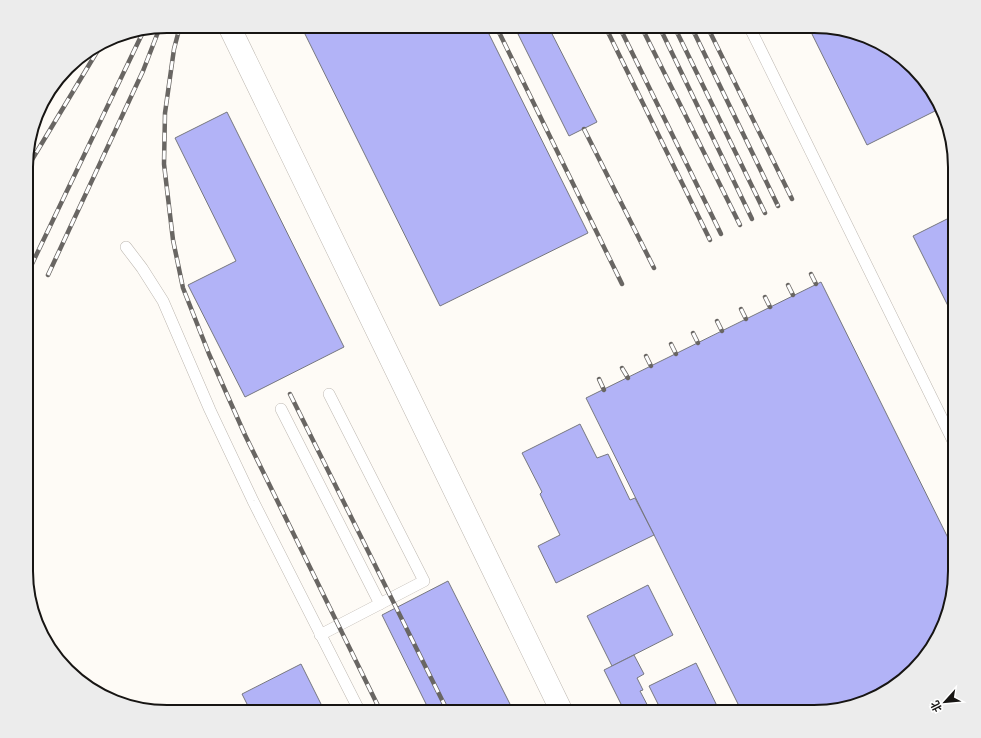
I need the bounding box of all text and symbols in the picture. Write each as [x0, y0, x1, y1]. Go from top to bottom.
north arrow [925, 682, 965, 722]
text: 北 [927, 698, 946, 715]

